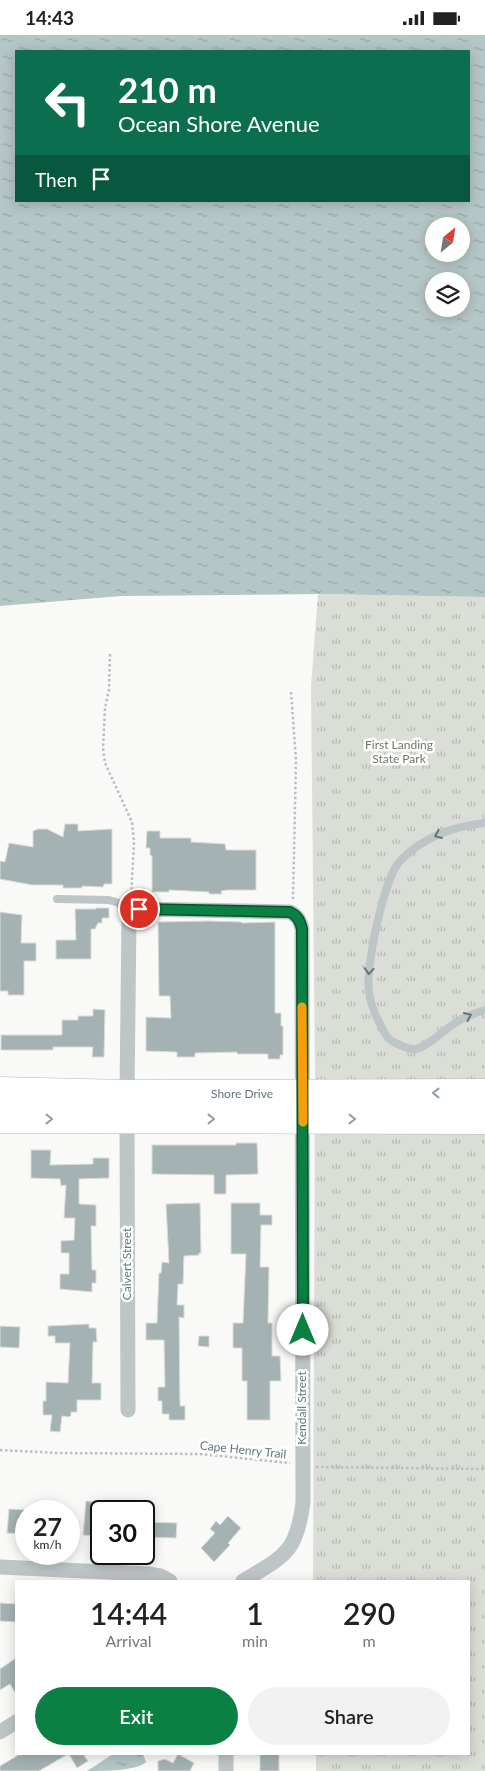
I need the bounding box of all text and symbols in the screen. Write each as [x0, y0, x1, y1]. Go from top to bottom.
text: 14:43 [25, 6, 74, 29]
text: 210 m [118, 68, 217, 110]
icon: left [35, 70, 100, 135]
text: Ocean Shore Avenue [118, 110, 320, 137]
icon: arrive [87, 165, 115, 193]
text: Then [35, 168, 77, 191]
north arrow [425, 217, 470, 263]
map controls [425, 217, 470, 317]
button: layers [425, 272, 470, 317]
park label: First Landing State Park [365, 737, 433, 766]
one-way arrow [434, 829, 443, 840]
pin [118, 888, 160, 930]
icon: arrive [125, 895, 153, 923]
one-way arrow [364, 968, 375, 976]
one-way arrow [463, 1012, 472, 1023]
street label: Shore Drive [211, 1086, 273, 1101]
one-way arrow [432, 1088, 440, 1098]
one-way arrow [45, 1114, 53, 1124]
one-way arrow [208, 1114, 215, 1124]
one-way arrow [348, 1114, 356, 1124]
street label: Calvert Street [119, 1227, 134, 1300]
position arrow [276, 1303, 328, 1355]
street label: Kendall Street [294, 1371, 309, 1445]
street label: Cape Henry Trail [199, 1438, 287, 1461]
speed limit sign: 30 [90, 1500, 155, 1565]
text: 27 [33, 1511, 62, 1541]
text: km/h [33, 1537, 62, 1552]
text: 14:44 [90, 1595, 167, 1631]
text: 1 [246, 1595, 264, 1631]
text: 290 [343, 1595, 395, 1631]
text: Arrival [105, 1631, 152, 1650]
text: min [242, 1631, 268, 1650]
text: m [362, 1631, 376, 1650]
button: Exit [35, 1687, 238, 1745]
button: Share [248, 1687, 450, 1745]

